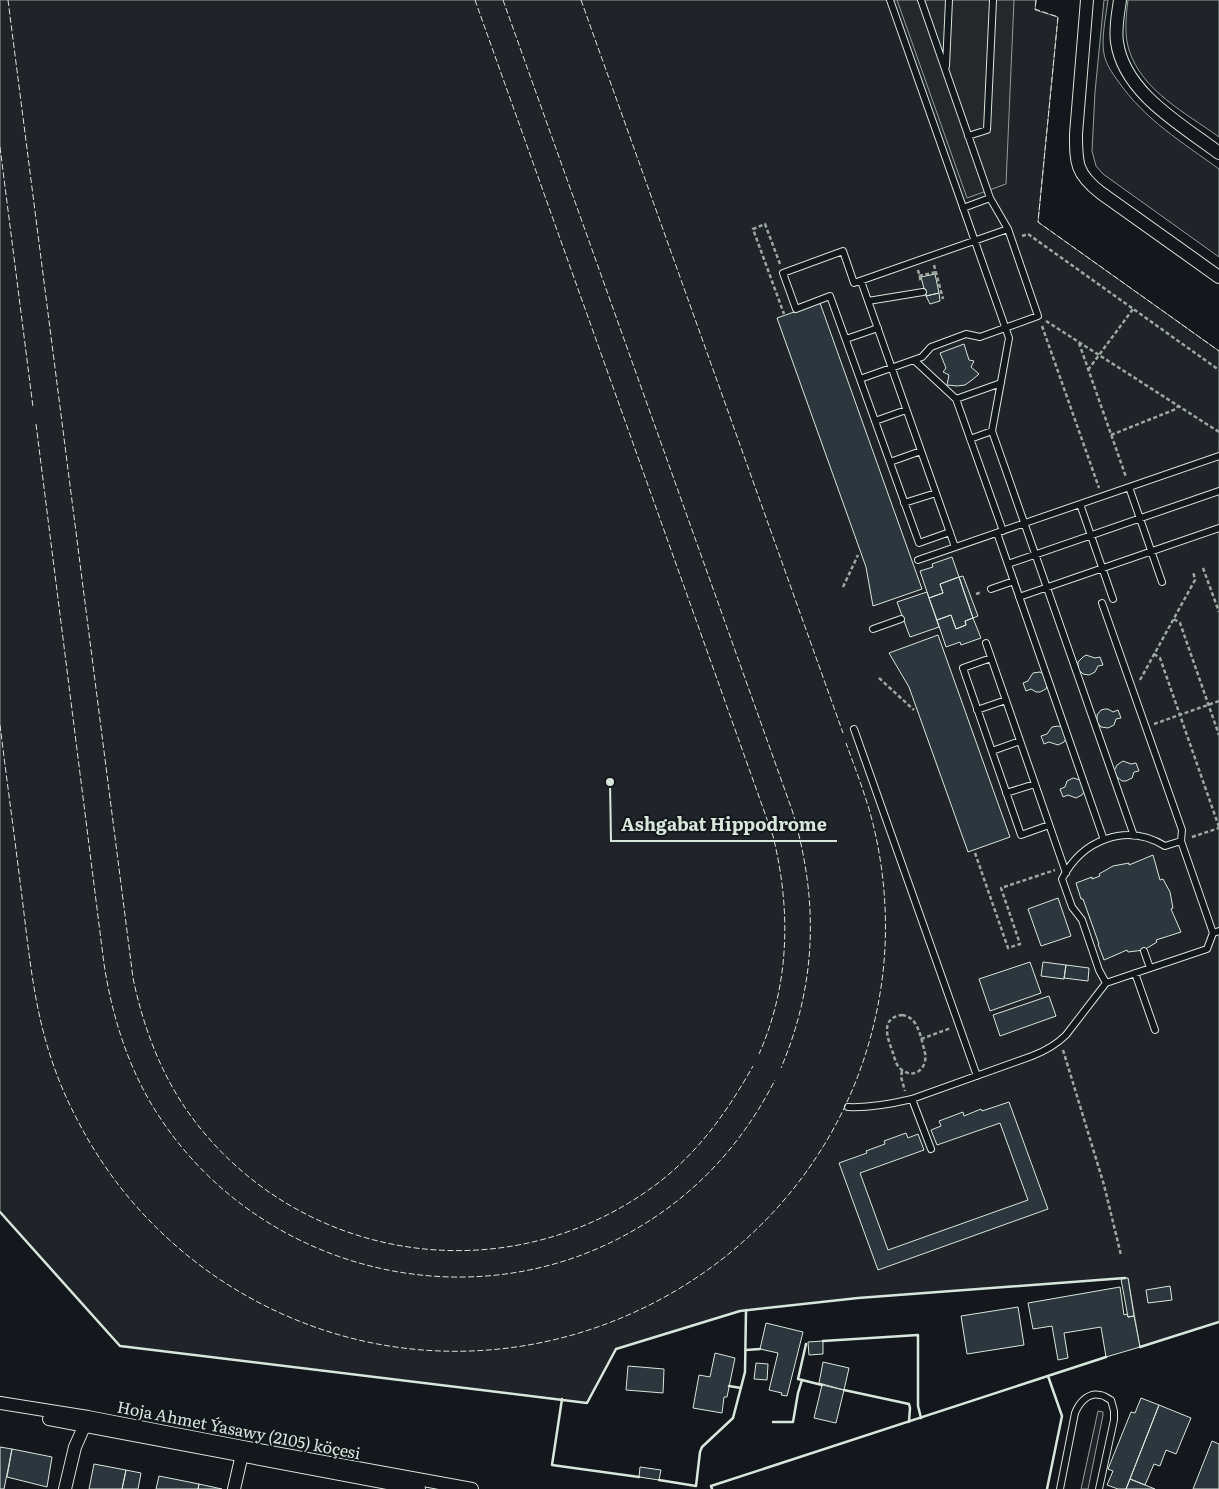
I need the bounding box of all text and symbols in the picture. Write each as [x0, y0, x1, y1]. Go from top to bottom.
callout: Ashgabat Hippodrome [611, 808, 837, 841]
text: Ashgabat Hippodrome [621, 810, 827, 837]
street label: Hoja Ahmet Ýasawy (2105) köçesi [115, 1394, 363, 1464]

